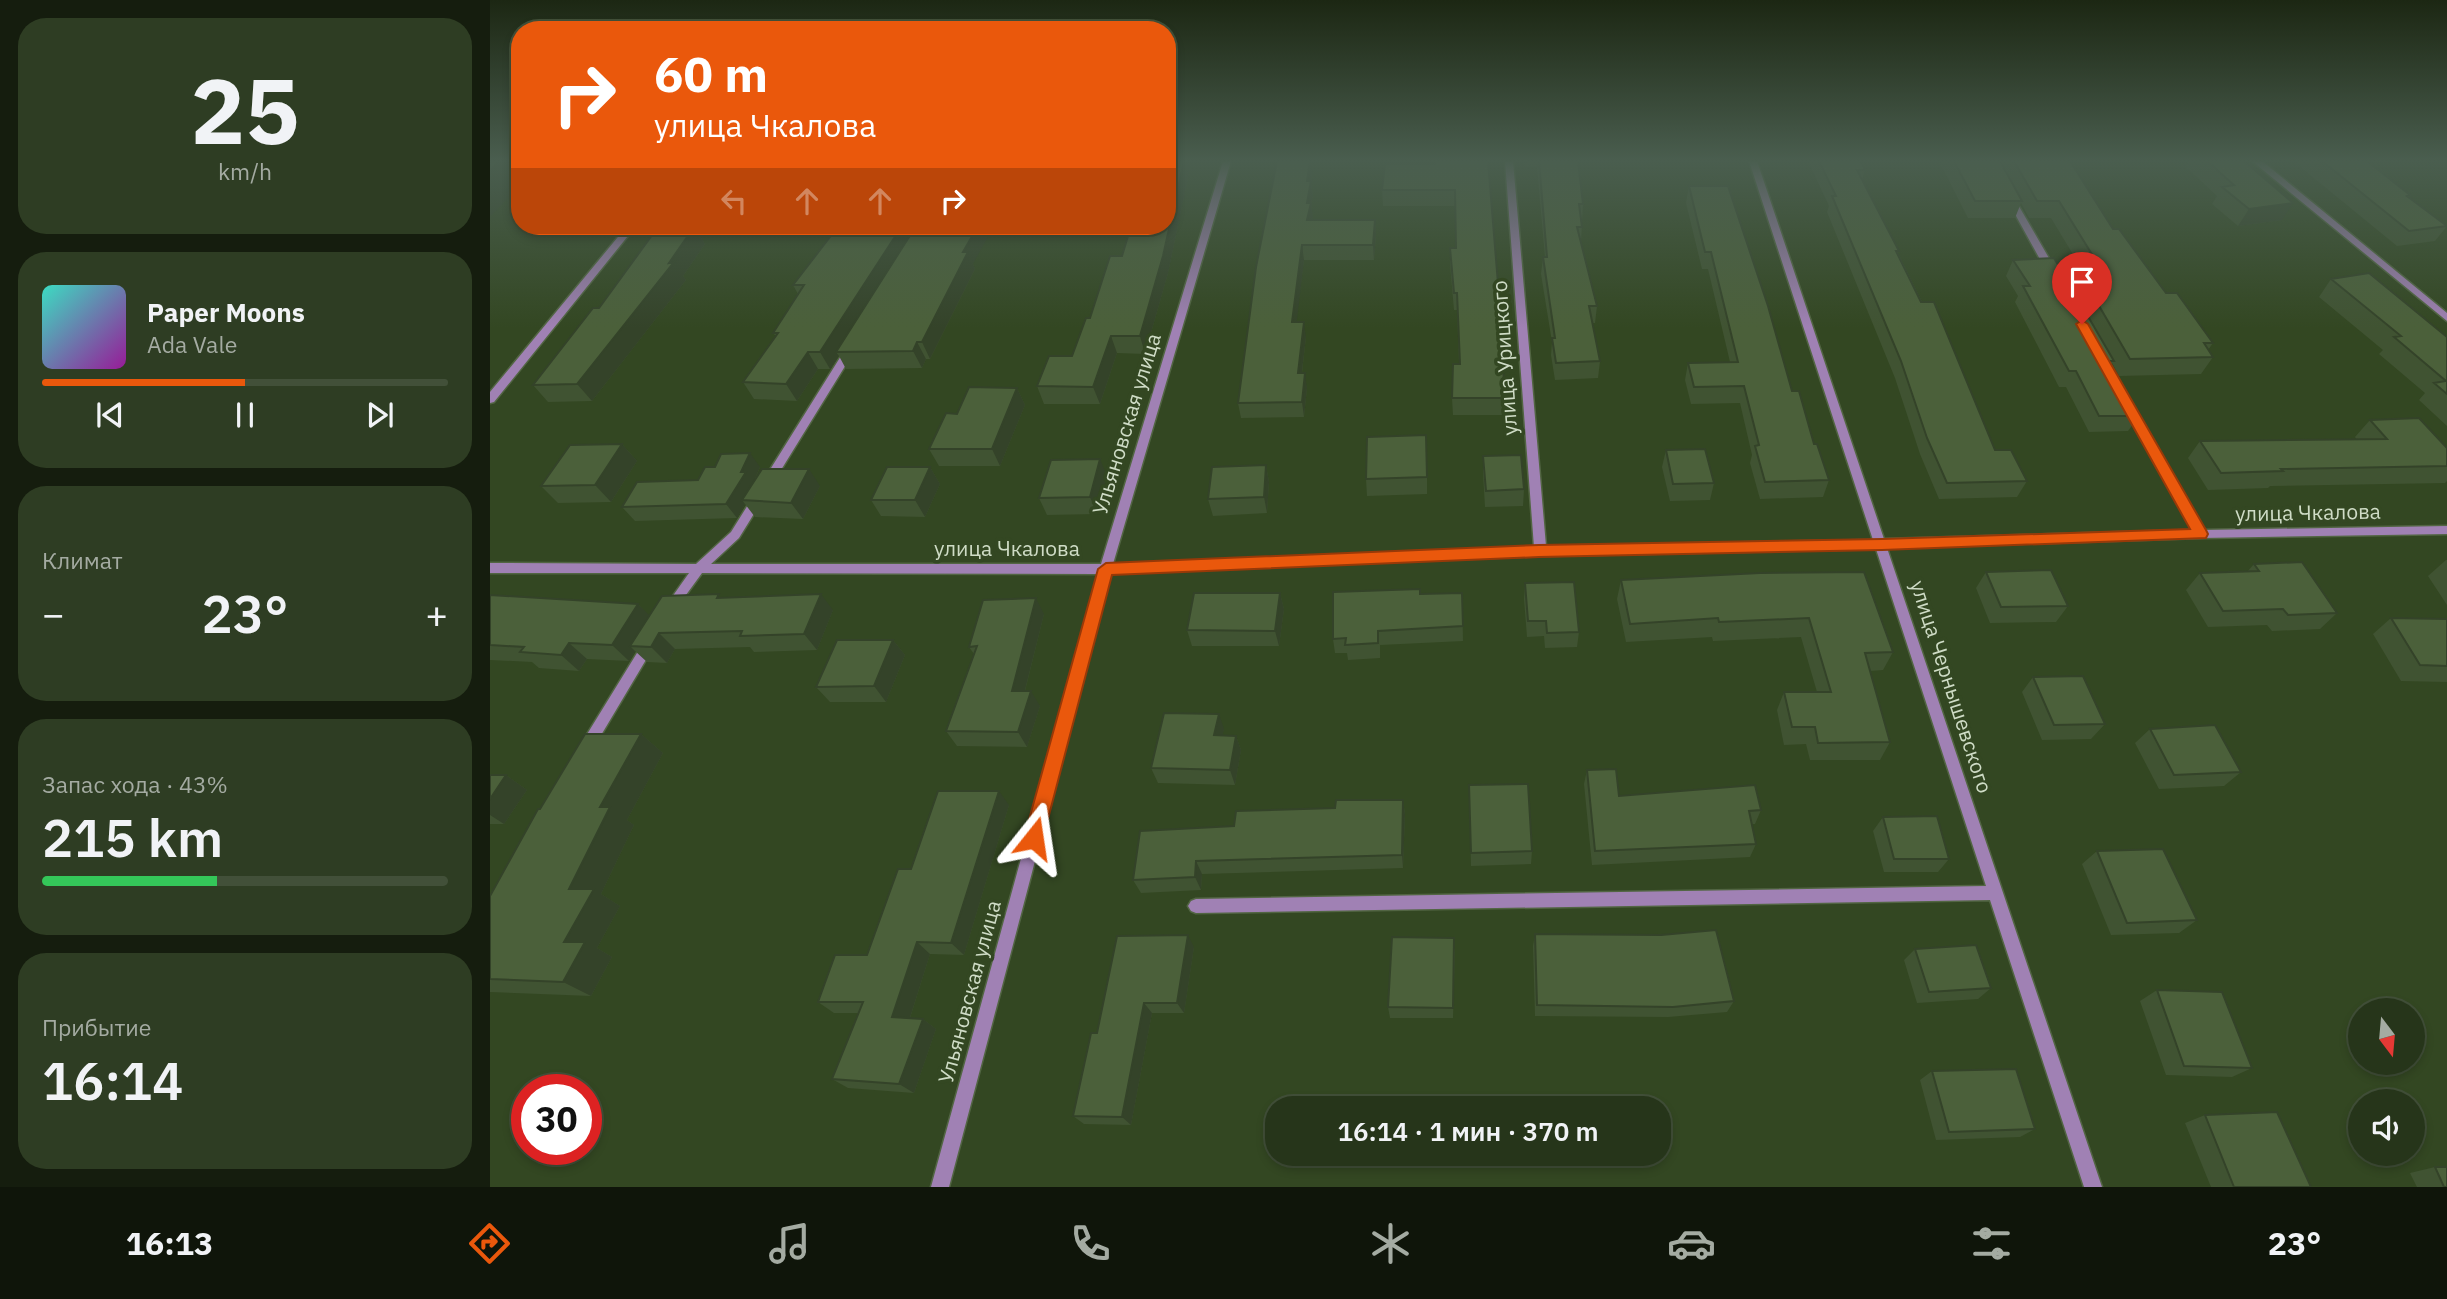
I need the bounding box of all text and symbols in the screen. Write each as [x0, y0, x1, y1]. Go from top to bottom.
text: 60 m [654, 42, 768, 105]
icon: right [539, 49, 630, 140]
text: 25 [190, 51, 300, 169]
text: улица Чкалова [654, 104, 876, 146]
text: km/h [218, 156, 272, 186]
icon: left [715, 182, 753, 220]
icon: ahead [788, 182, 826, 220]
icon: ahead [861, 182, 899, 220]
icon: right [934, 182, 972, 220]
pin [2052, 252, 2112, 324]
icon: arrive [2063, 263, 2101, 301]
street label: улица Урицкого [1485, 280, 1523, 437]
text: Paper Moons [147, 295, 305, 329]
text: Ada Vale [147, 329, 237, 359]
street label: Ульяновская улица [1085, 329, 1167, 518]
icon: previous [91, 396, 129, 434]
icon: pause [226, 396, 264, 434]
icon: next [361, 396, 399, 434]
street label: улица Чкалова [2235, 497, 2381, 527]
street label: улица Чкалова [934, 534, 1080, 562]
text: Климат [42, 545, 123, 575]
street label: улица Чернышевского [1904, 577, 2000, 797]
text: 23° [202, 580, 288, 647]
text: − [42, 589, 65, 638]
text: + [425, 589, 448, 638]
text: Запас хода · 43% [42, 769, 228, 799]
position arrow [997, 801, 1071, 875]
text: 215 km [42, 804, 223, 871]
street label: Ульяновская улица [931, 897, 1007, 1086]
north arrow [2348, 998, 2426, 1074]
map controls [2348, 998, 2425, 1166]
text: Прибытие [42, 1012, 151, 1042]
text: 16:14 [42, 1047, 183, 1114]
speed limit sign: 30 [511, 1074, 602, 1165]
button: sound [2348, 1089, 2425, 1166]
text: 16:14 · 1 мин · 370 m [1337, 1114, 1599, 1148]
icon: directions [465, 1219, 514, 1268]
icon: music [765, 1219, 814, 1268]
icon: phone [1066, 1219, 1115, 1268]
icon: climate [1366, 1219, 1415, 1268]
icon: car [1667, 1219, 1716, 1268]
icon: filters [1967, 1219, 2016, 1268]
text: 16:13 [126, 1222, 213, 1264]
text: 23° [2268, 1222, 2321, 1264]

